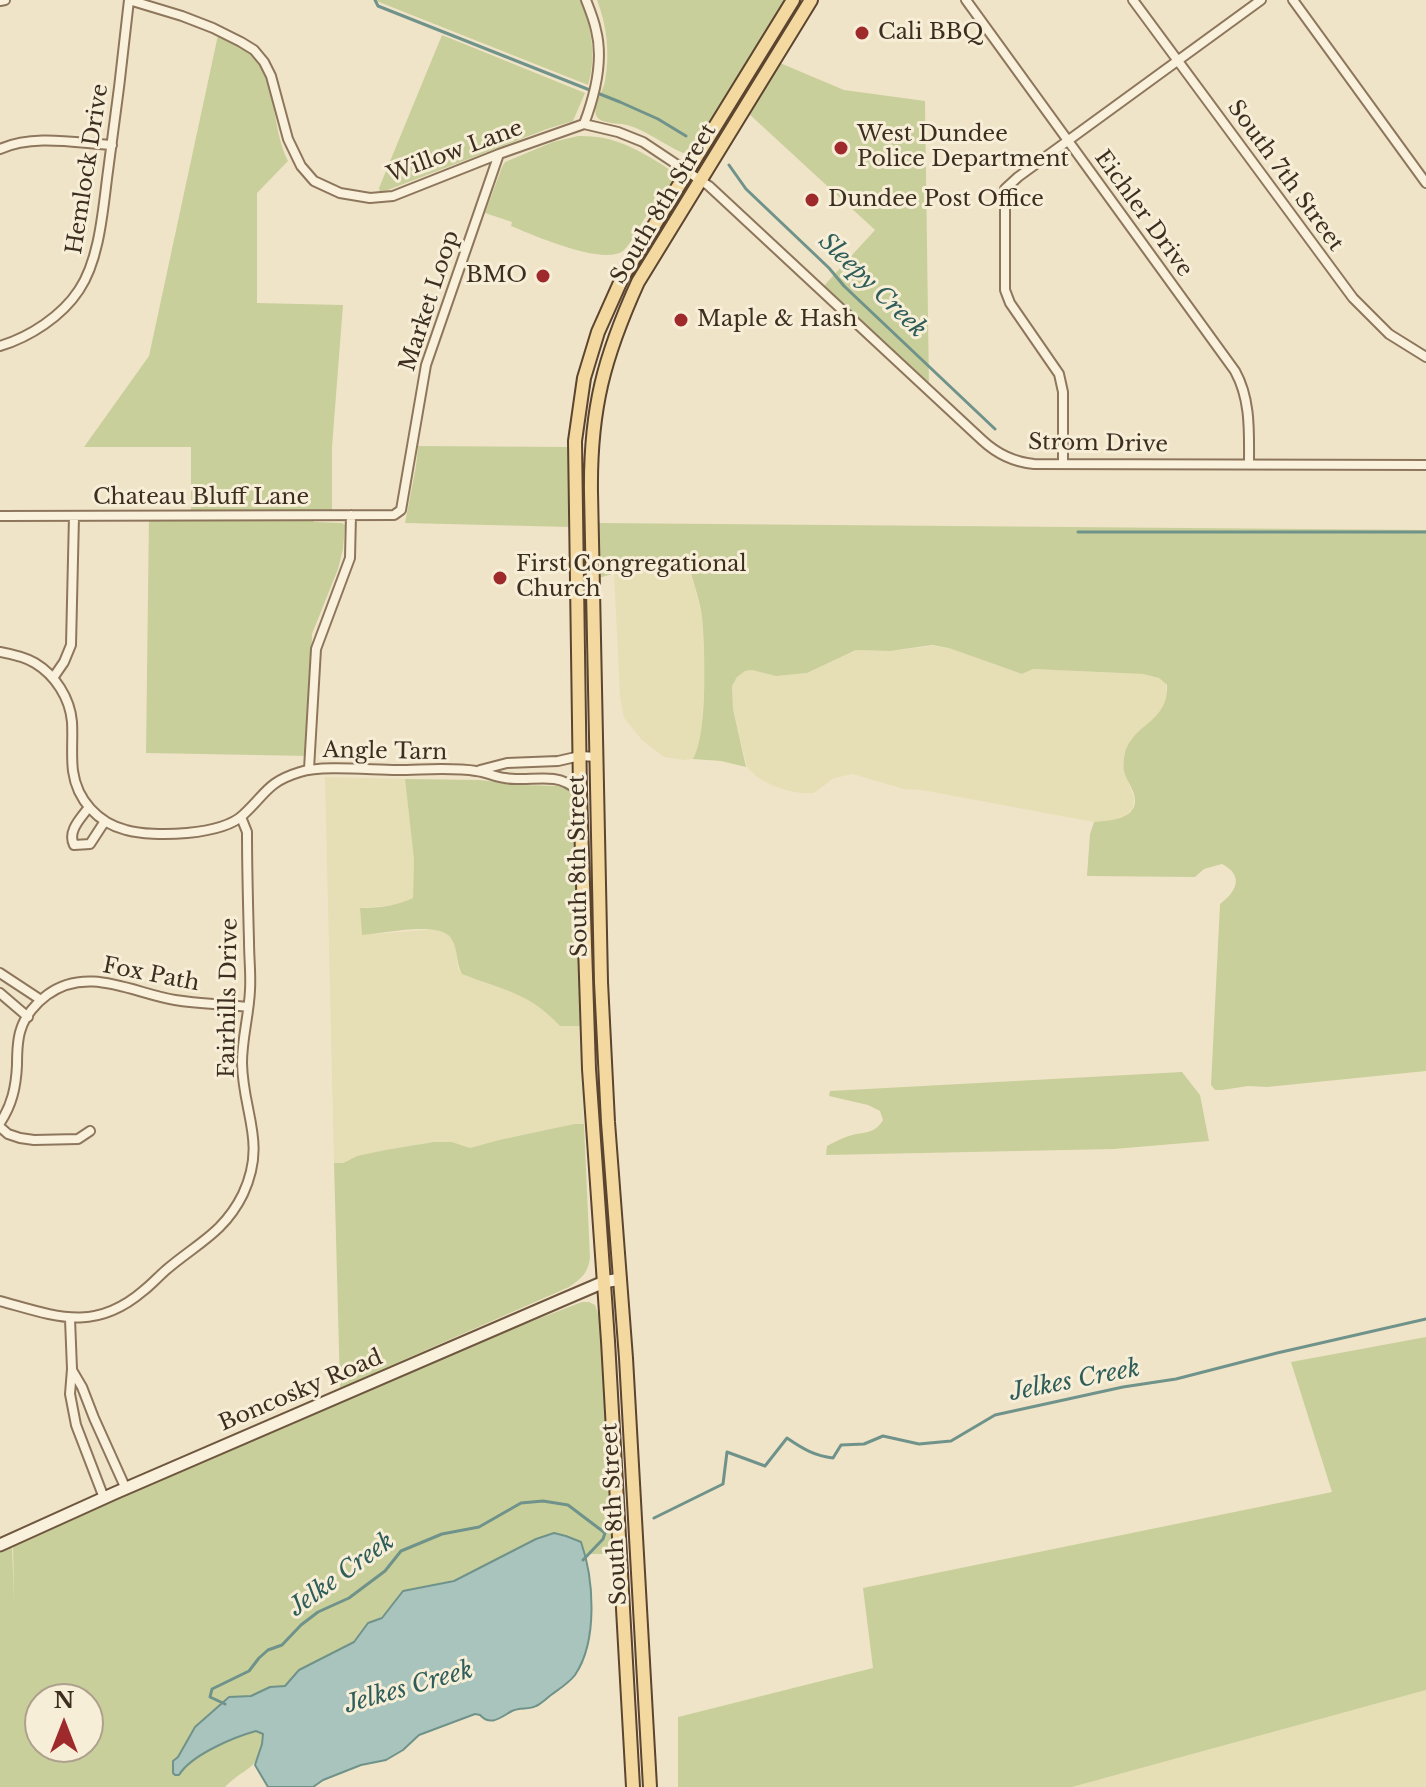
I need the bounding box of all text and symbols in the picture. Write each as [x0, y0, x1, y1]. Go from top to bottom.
place label: Cali BBQ [878, 20, 983, 46]
marker: Cali BBQ [853, 24, 871, 42]
street label: Hemlock Drive [62, 82, 114, 256]
street label: South 7th Street [1221, 95, 1349, 257]
street label: Willow Lane [384, 115, 526, 189]
street label: South 8th Street [606, 119, 722, 289]
place label: West Dundee Police Department [857, 122, 1069, 174]
marker: West Dundee Police Department [832, 139, 850, 157]
street label: Eichler Drive [1088, 146, 1198, 282]
place label: Dundee Post Office [828, 187, 1044, 213]
marker: Dundee Post Office [803, 191, 821, 209]
street label: Market Loop [395, 227, 465, 375]
water label: Sleepy Creek [812, 228, 932, 344]
place label: BMO [466, 263, 527, 289]
marker: BMO [534, 267, 552, 285]
place label: Maple & Hash [697, 307, 857, 333]
marker: Maple & Hash [672, 311, 690, 329]
street label: Strom Drive [1028, 430, 1168, 458]
street label: Chateau Bluff Lane [93, 485, 309, 511]
place label: First Congregational Church [516, 552, 747, 604]
marker: First Congregational Church [491, 569, 509, 587]
street label: Angle Tarn [322, 738, 448, 766]
street label: South 8th Street [564, 775, 594, 957]
street label: Fairhills Drive [214, 918, 244, 1078]
street label: Fox Path [100, 953, 202, 997]
street label: Boncosky Road [215, 1345, 387, 1437]
water label: Jelkes Creek [1008, 1354, 1142, 1408]
street label: South 8th Street [597, 1422, 633, 1606]
water label: Jelke Creek [284, 1527, 400, 1623]
water label: Jelkes Creek [342, 1656, 476, 1720]
north arrow [24, 1683, 104, 1763]
text: N [54, 1687, 74, 1714]

